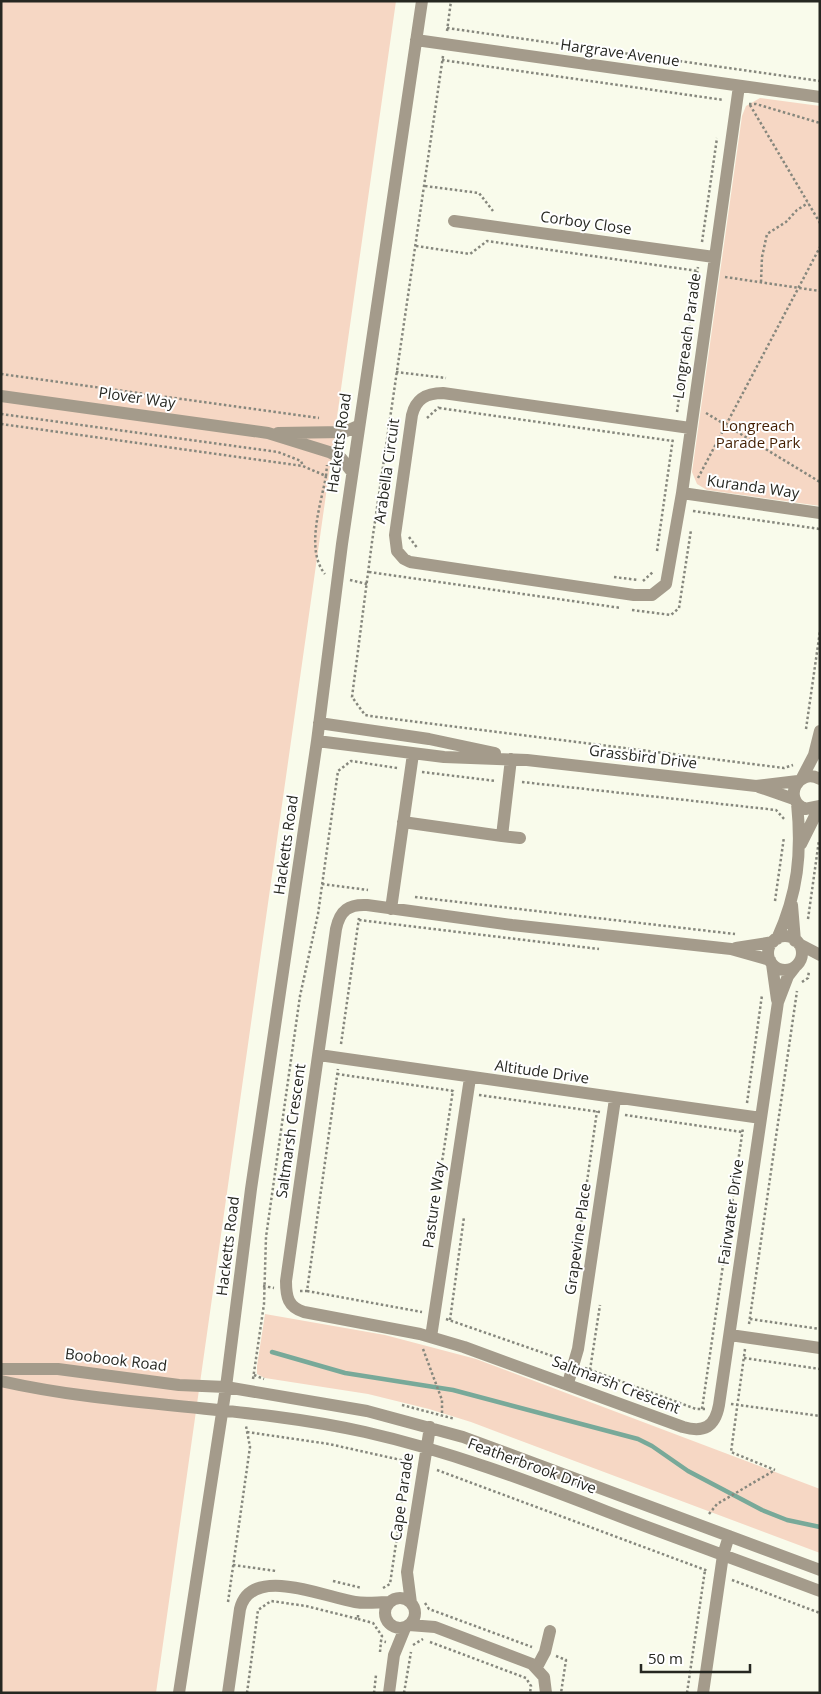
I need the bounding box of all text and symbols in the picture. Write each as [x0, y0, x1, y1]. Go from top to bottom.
street label: Hargrave Avenue [559, 34, 681, 70]
street label: Corboy Close [539, 206, 633, 238]
street label: Longreach Parade [667, 272, 705, 400]
street label: Plover Way [97, 382, 177, 412]
street label: Hacketts Road [321, 392, 355, 494]
park label: Longreach Parade Park [716, 415, 800, 452]
street label: Arabella Circuit [369, 417, 403, 525]
street label: Kuranda Way [706, 470, 801, 502]
street label: Grassbird Drive [588, 739, 698, 773]
street label: Hacketts Road [268, 794, 302, 896]
street label: Altitude Drive [494, 1054, 591, 1088]
street label: Saltmarsh Crescent [271, 1062, 309, 1199]
street label: Fairwater Drive [713, 1158, 747, 1266]
street label: Pasture Way [417, 1160, 449, 1249]
street label: Grapevine Place [559, 1182, 595, 1296]
street label: Hacketts Road [211, 1195, 243, 1297]
street label: Boobook Road [64, 1343, 168, 1375]
street label: Saltmarsh Crescent [549, 1350, 683, 1418]
street label: Featherbrook Drive [465, 1432, 599, 1498]
street label: Cape Parade [385, 1452, 417, 1542]
scale bar [641, 1642, 750, 1674]
text: 50 m [648, 1648, 683, 1668]

